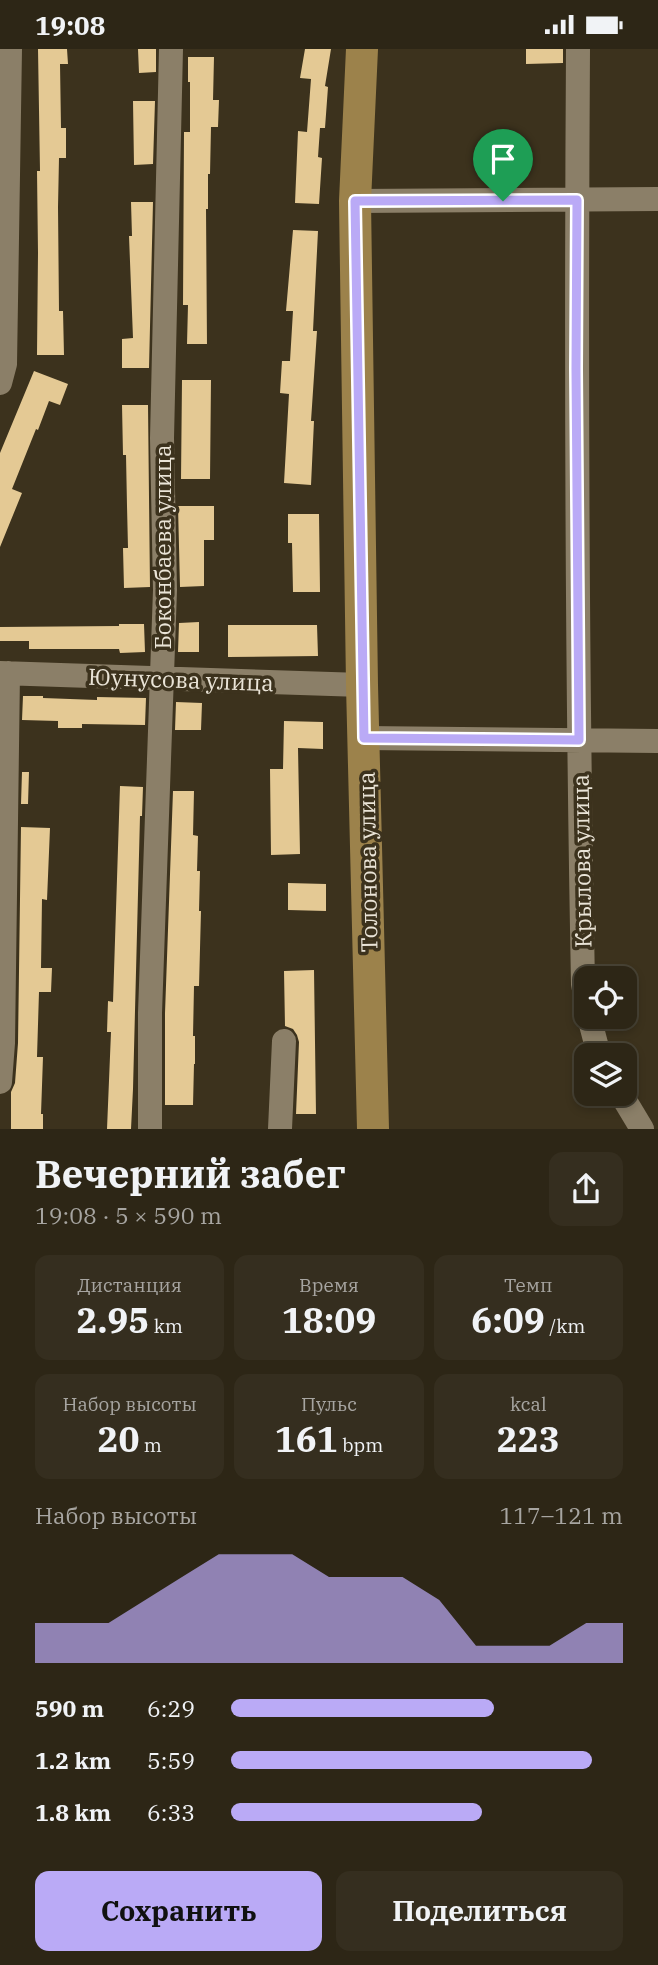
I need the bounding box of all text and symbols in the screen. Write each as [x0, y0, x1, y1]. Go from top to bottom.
text: 19:08 [35, 8, 105, 42]
pin [473, 129, 533, 201]
icon: arrive [484, 140, 522, 178]
street label: Боконбаева улица [147, 444, 177, 650]
street label: Юунусова улица [88, 661, 274, 697]
street label: Толонова улица [350, 771, 384, 953]
street label: Крылова улица [564, 774, 598, 948]
map controls [574, 966, 637, 1106]
button: locate [574, 966, 637, 1029]
button: layers [574, 1043, 637, 1106]
text: Вечерний забег [35, 1149, 346, 1198]
button: share [549, 1152, 623, 1226]
text: 19:08 · 5 × 590 m [35, 1200, 222, 1230]
text: Дистанция [77, 1273, 182, 1297]
text: Время [299, 1273, 359, 1297]
text: Темп [504, 1273, 553, 1297]
text: 2.95 [76, 1297, 149, 1343]
text: 18:09 [282, 1297, 376, 1343]
text: 6:09 [471, 1297, 545, 1343]
text: km [149, 1314, 183, 1338]
text: /km [545, 1314, 585, 1338]
text: Набор высоты [63, 1392, 197, 1416]
text: Пульс [301, 1392, 357, 1416]
text: kcal [510, 1392, 547, 1416]
text: 20 [97, 1416, 139, 1462]
text: 161 [275, 1416, 338, 1462]
text: 223 [497, 1416, 560, 1462]
text: m [139, 1433, 162, 1457]
text: bpm [338, 1433, 383, 1457]
text: Набор высоты [35, 1500, 197, 1530]
text: 117–121 m [499, 1500, 623, 1530]
text: 590 m [35, 1693, 104, 1723]
text: 6:29 [147, 1693, 195, 1723]
text: 1.2 km [35, 1745, 111, 1775]
text: 5:59 [147, 1745, 195, 1775]
text: 1.8 km [35, 1797, 111, 1827]
text: 6:33 [147, 1797, 195, 1827]
button: Сохранить [35, 1871, 322, 1951]
button: Поделиться [336, 1871, 623, 1951]

